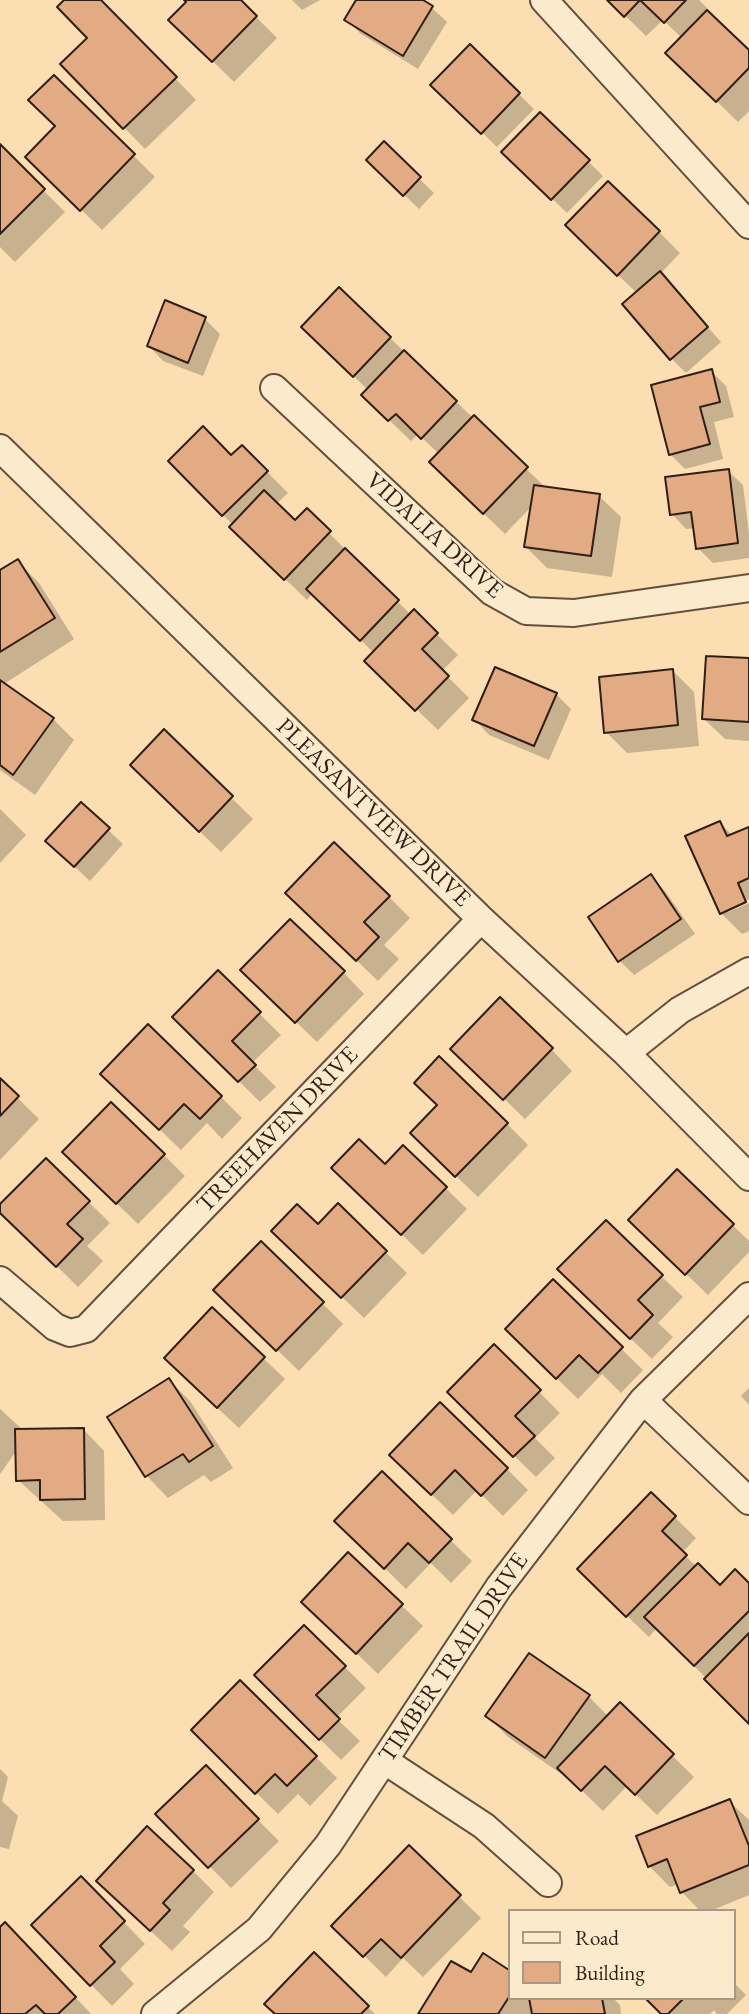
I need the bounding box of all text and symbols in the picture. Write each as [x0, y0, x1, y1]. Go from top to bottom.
street label: VIDALIA DRIVE [359, 467, 509, 605]
street label: PLEASANTVIEW DRIVE [270, 713, 476, 913]
street label: TREEHAVEN DRIVE [191, 1041, 365, 1219]
street label: TIMBER TRAIL DRIVE [373, 1548, 535, 1768]
legend [508, 1909, 735, 2000]
text: Road [575, 1924, 619, 1951]
text: Building [575, 1959, 645, 1986]

